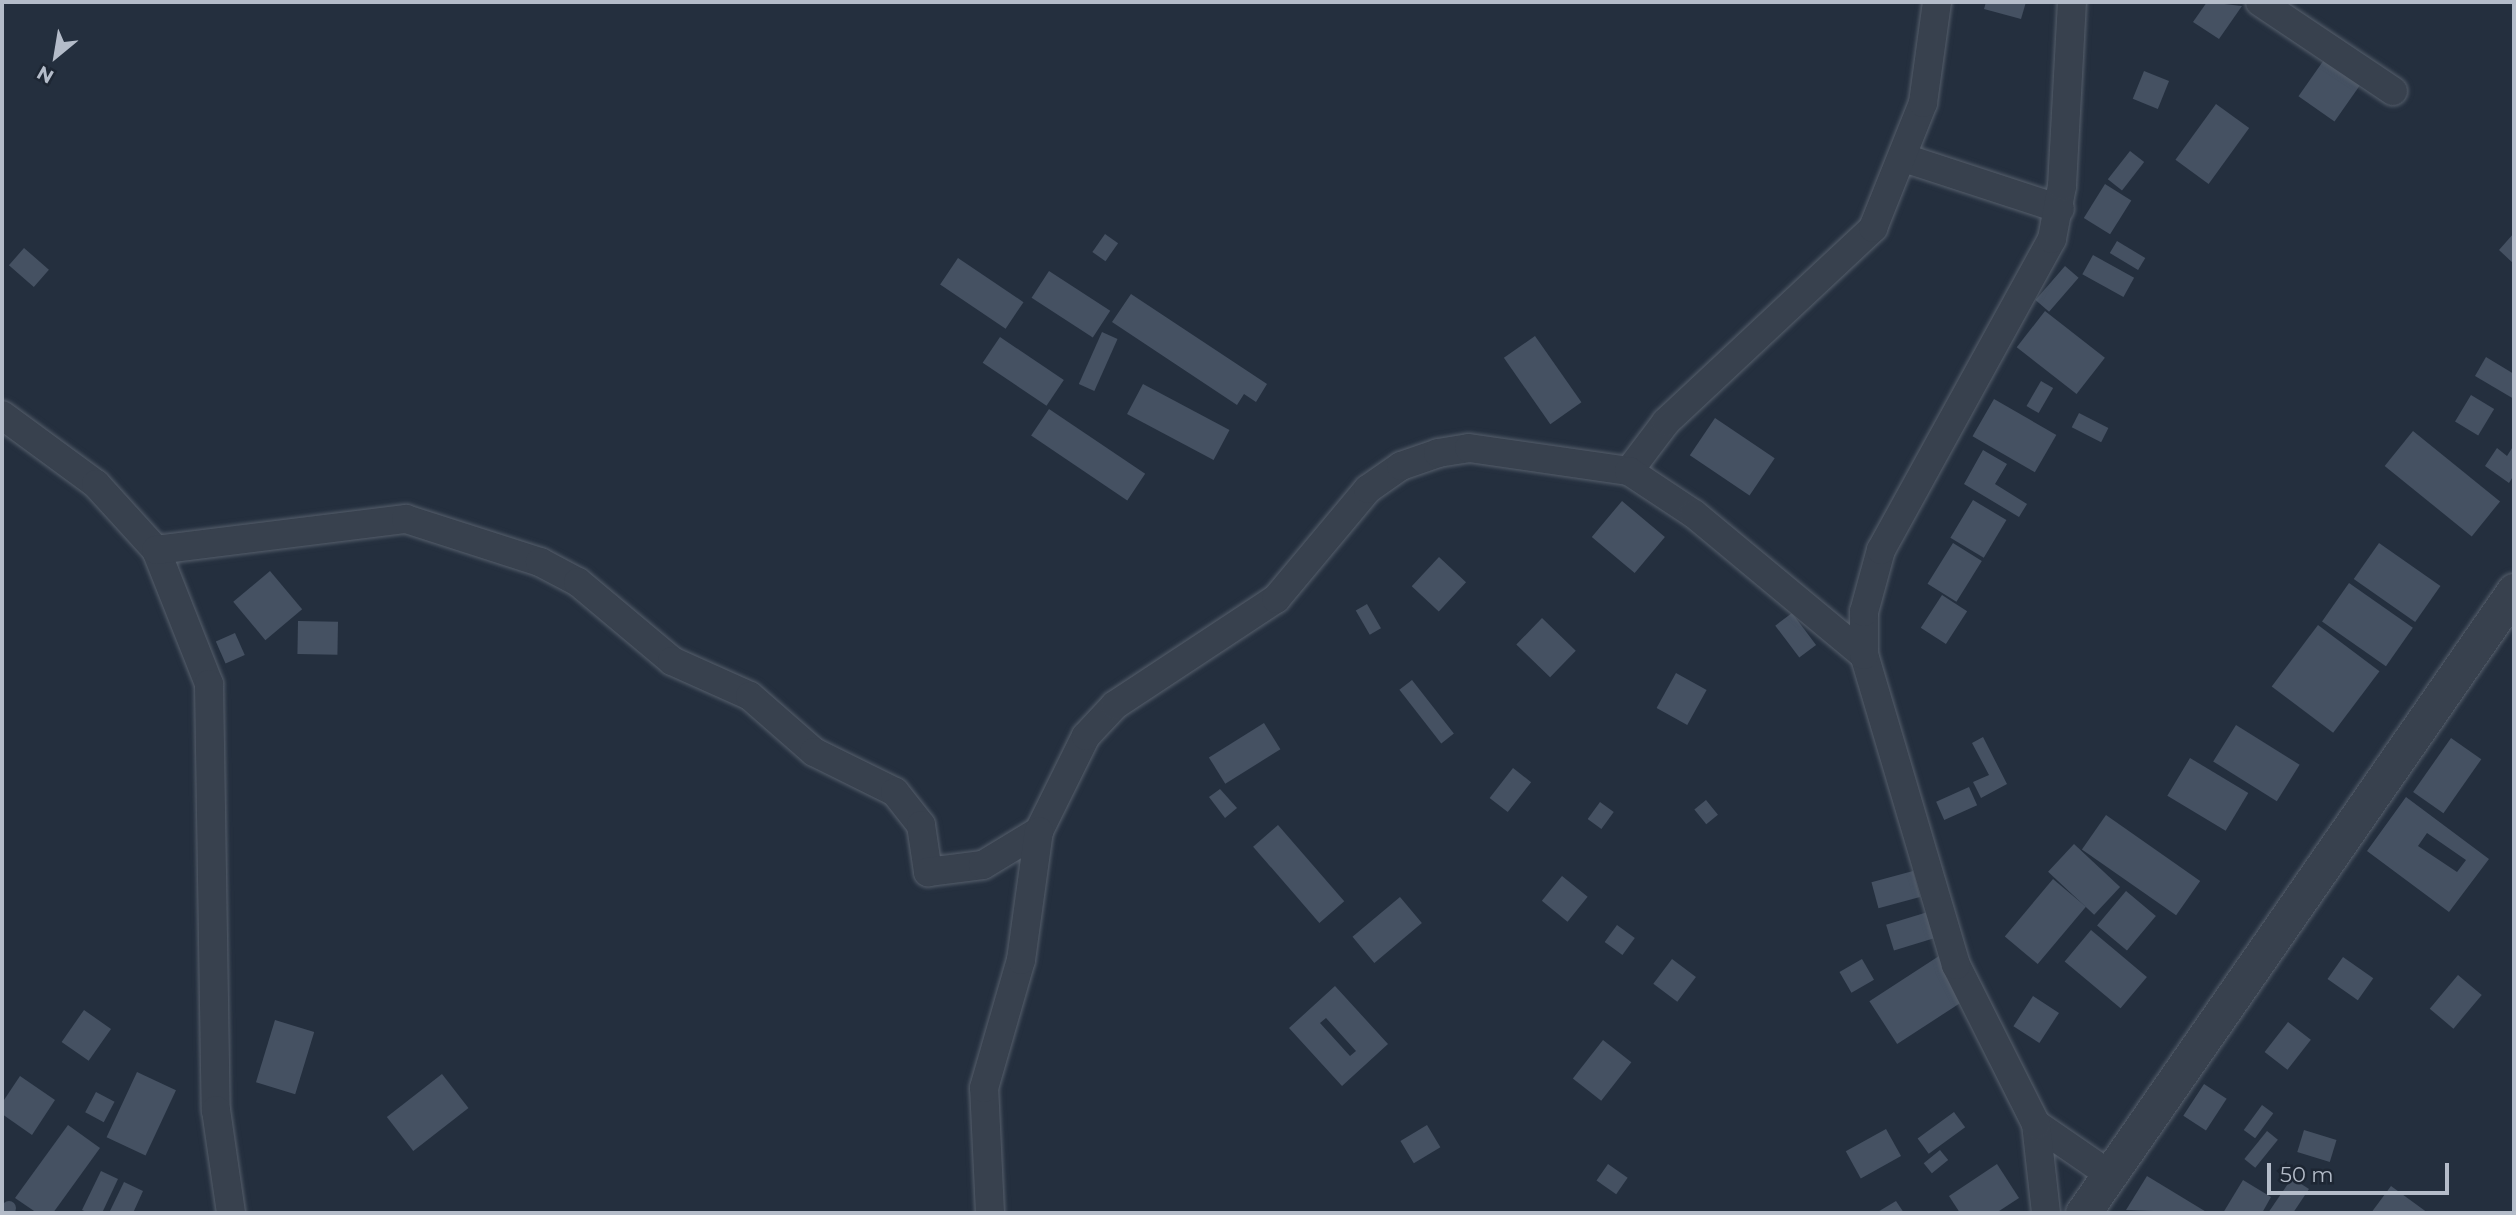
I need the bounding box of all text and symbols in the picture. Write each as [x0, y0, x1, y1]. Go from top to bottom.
north arrow [21, 21, 91, 91]
text: N [33, 61, 58, 88]
scale bar [2271, 1148, 2453, 1192]
text: 50 m [2280, 1162, 2334, 1187]

